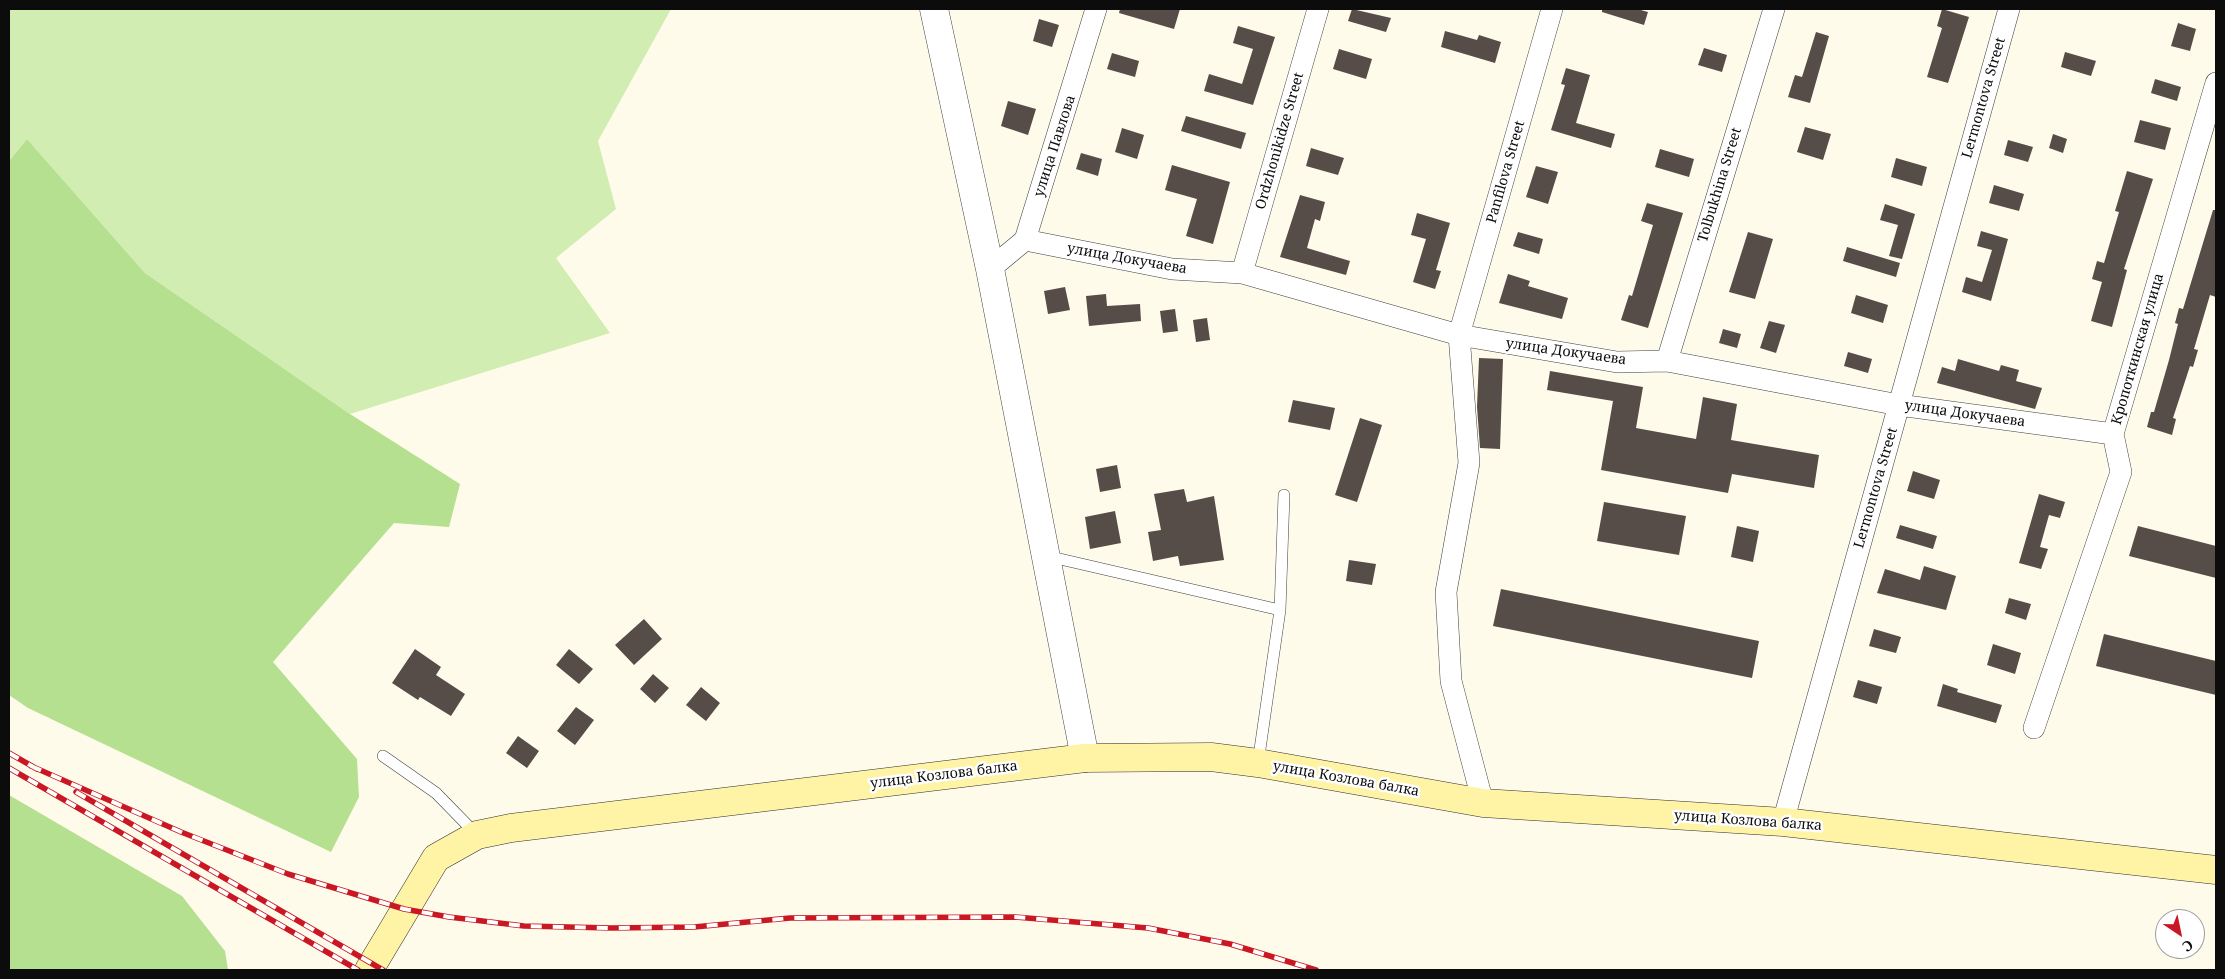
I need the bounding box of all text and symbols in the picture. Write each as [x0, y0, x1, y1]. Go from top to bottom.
street label: Lermontova Street [1959, 36, 2009, 160]
street label: Ordzhonikidze Street [1252, 71, 1308, 211]
street label: улица Павлова [1031, 93, 1079, 199]
street label: Panfilova Street [1483, 119, 1529, 225]
street label: Tolbukhina Street [1695, 126, 1745, 244]
street label: улица Докучаева [1066, 240, 1188, 278]
street label: Кропоткинская улица [2108, 271, 2168, 427]
street label: улица Докучаева [1505, 335, 1627, 369]
street label: улица Докучаева [1904, 397, 2026, 431]
street label: Lermontova Street [1851, 426, 1901, 550]
street label: улица Козлова балка [869, 758, 1019, 792]
street label: улица Козлова балка [1271, 758, 1421, 800]
street label: улица Козлова балка [1673, 807, 1823, 835]
north arrow [2155, 909, 2205, 959]
text: С [2179, 936, 2197, 956]

